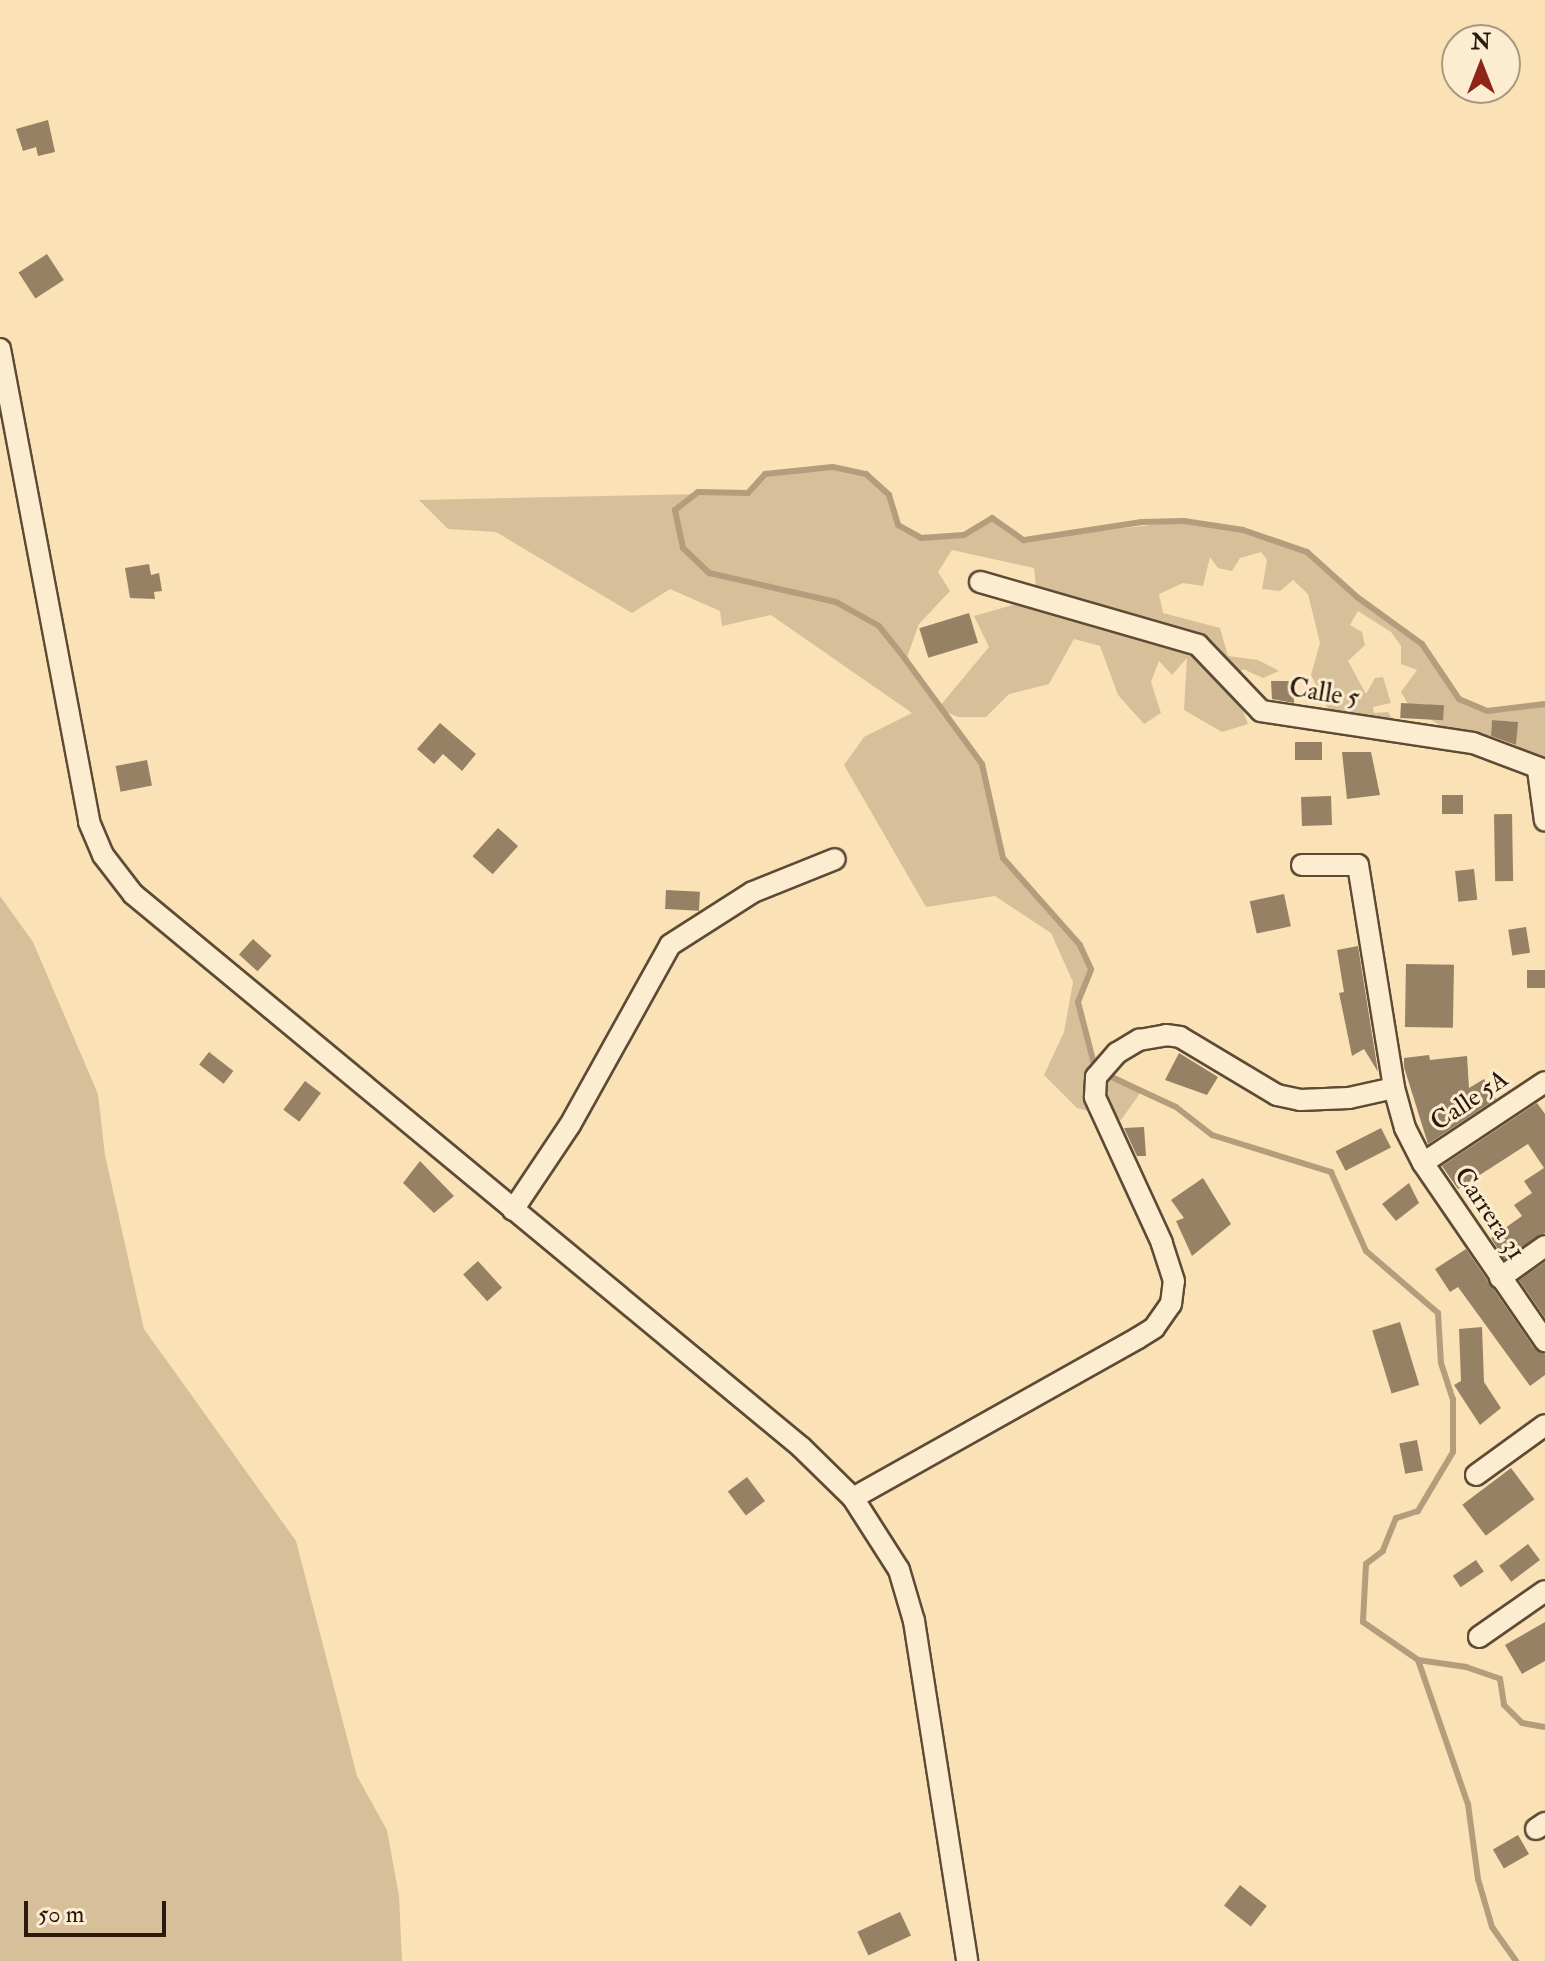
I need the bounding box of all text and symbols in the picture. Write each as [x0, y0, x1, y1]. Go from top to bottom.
north arrow [1441, 24, 1521, 104]
text: N [1471, 28, 1491, 56]
street label: Calle 5 [1287, 673, 1361, 715]
street label: Calle 5A [1425, 1064, 1515, 1138]
street label: Carrera 31 [1447, 1162, 1531, 1266]
scale bar [28, 1885, 170, 1935]
text: 50 m [38, 1899, 84, 1930]

